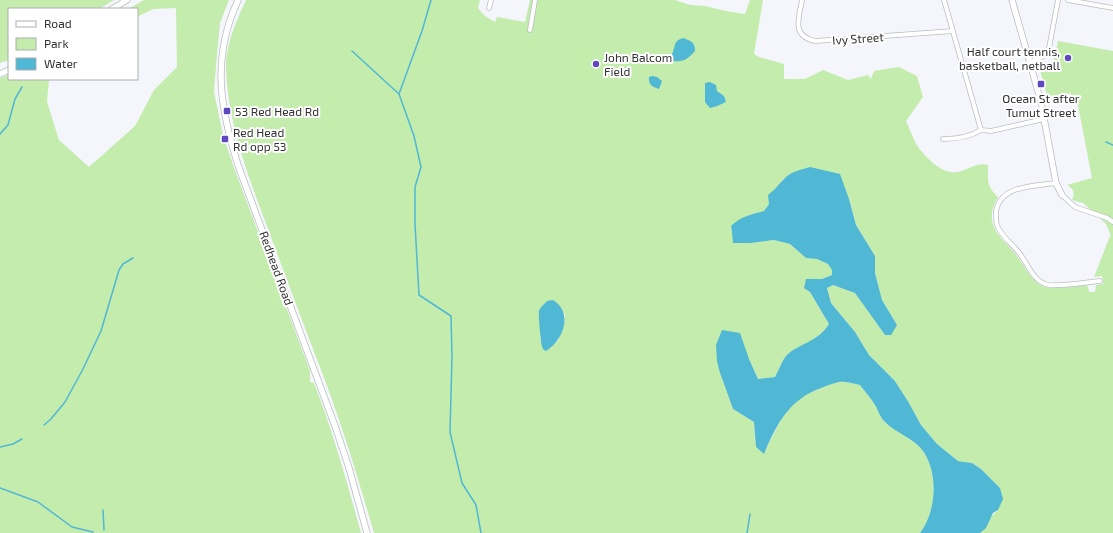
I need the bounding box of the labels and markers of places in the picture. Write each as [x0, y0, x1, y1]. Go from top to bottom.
place label: Half court tennis, basketball, netball [959, 44, 1060, 72]
place label: John Balcom Field [604, 50, 672, 78]
marker: Half court tennis, basketball, netball [1063, 53, 1073, 63]
marker: John Balcom Field [591, 59, 601, 69]
marker: Ocean St after Tumut Street [1036, 79, 1046, 89]
place label: Ocean St after Tumut Street [1002, 91, 1080, 119]
place label: 53 Red Head Rd [235, 104, 319, 118]
marker: 53 Red Head Rd [222, 106, 232, 116]
place label: Red Head Rd opp 53 [233, 125, 287, 153]
marker: Red Head Rd opp 53 [220, 134, 230, 144]

